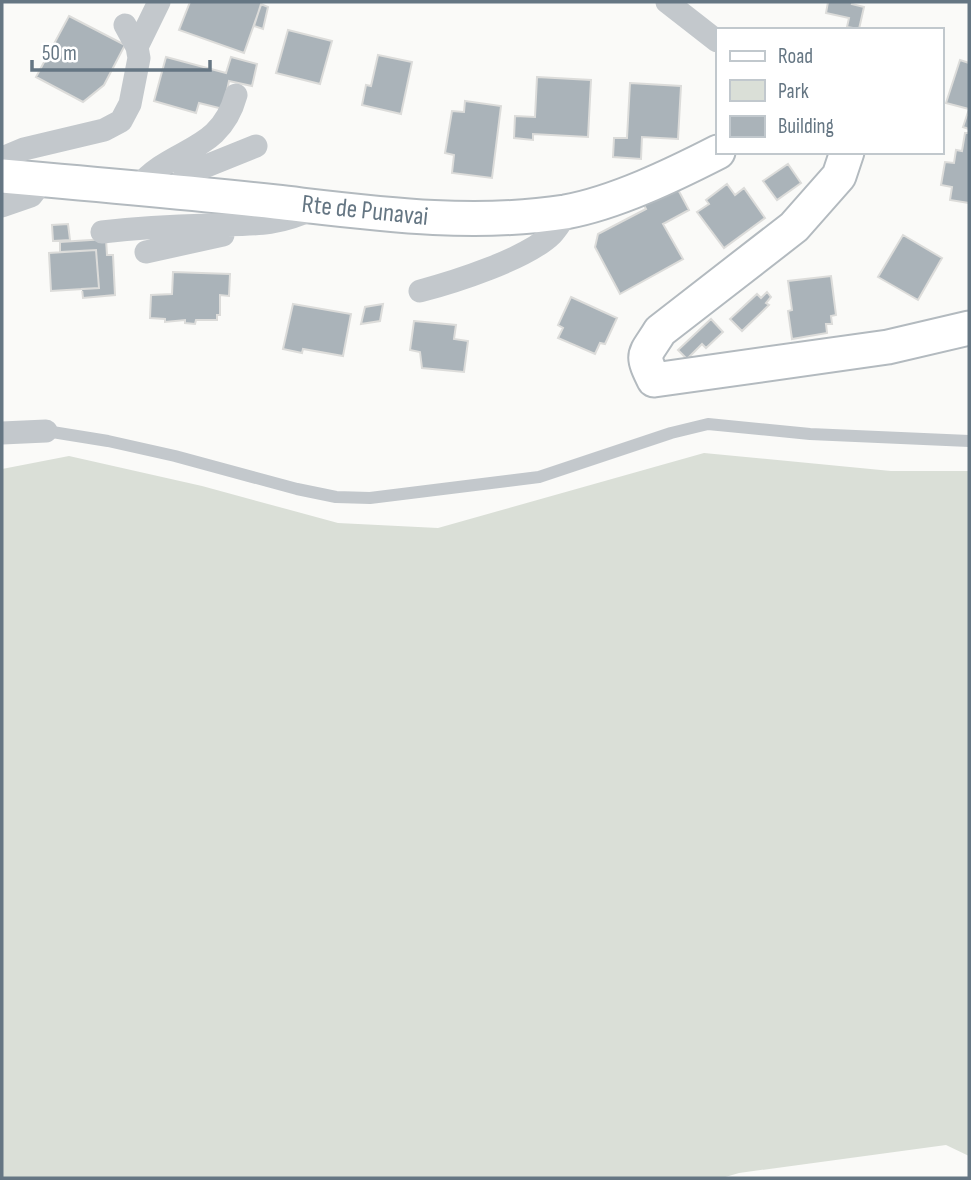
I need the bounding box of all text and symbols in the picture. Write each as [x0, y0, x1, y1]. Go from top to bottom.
scale bar [32, 28, 210, 72]
legend [716, 28, 943, 154]
text: 50 m [42, 41, 77, 66]
text: Road [778, 44, 813, 69]
text: Park [778, 79, 809, 104]
text: Building [778, 114, 834, 139]
street label: Rte de Punavai [300, 189, 430, 233]

